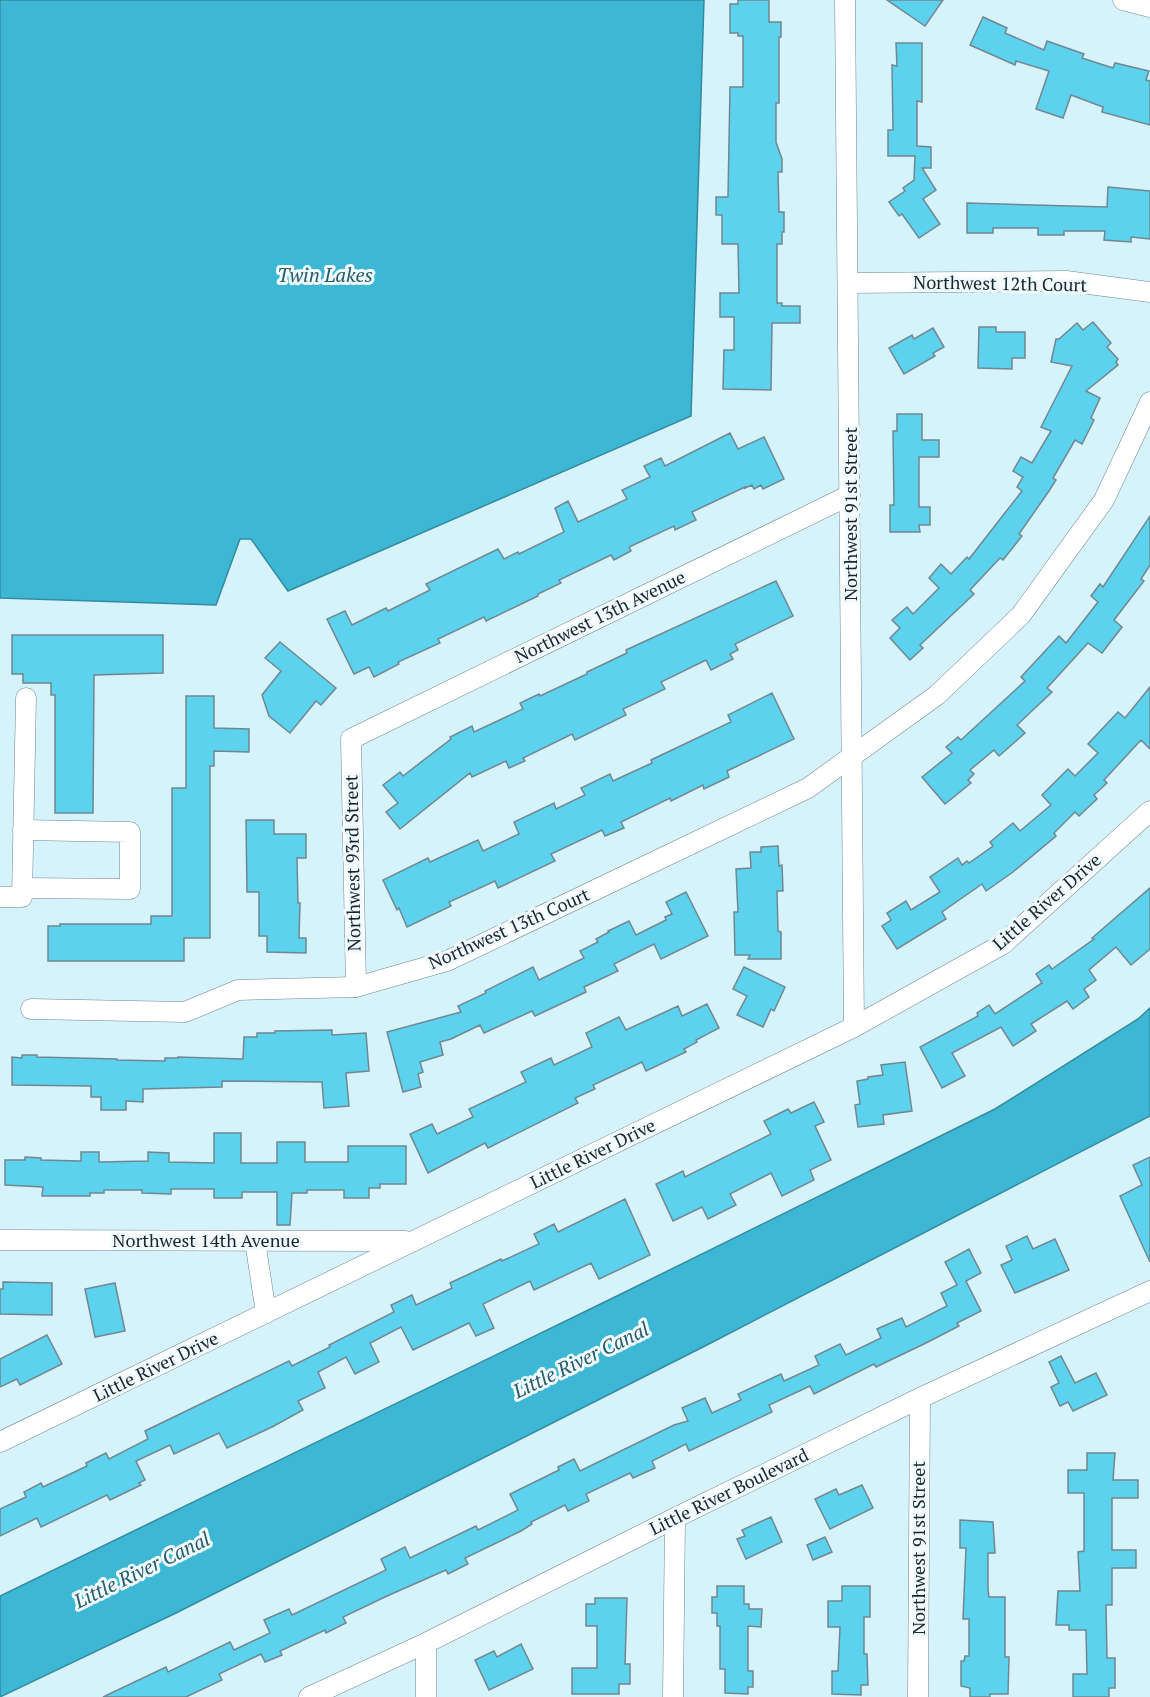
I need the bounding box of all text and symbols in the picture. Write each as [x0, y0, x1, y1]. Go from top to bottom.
water label: Twin Lakes [277, 261, 373, 288]
street label: Northwest 12th Court [913, 269, 1087, 297]
street label: Northwest 91st Street [838, 427, 862, 601]
street label: Northwest 13th Avenue [510, 564, 689, 668]
street label: Northwest 93rd Street [338, 774, 366, 951]
street label: Little River Drive [987, 847, 1106, 955]
street label: Northwest 13th Court [424, 882, 593, 974]
street label: Little River Drive [526, 1112, 659, 1194]
street label: Northwest 14th Avenue [112, 1228, 300, 1252]
water label: Little River Canal [507, 1315, 654, 1405]
street label: Little River Drive [89, 1325, 222, 1407]
street label: Little River Boulevard [645, 1442, 812, 1540]
street label: Northwest 91st Street [906, 1461, 930, 1635]
water label: Little River Canal [68, 1525, 215, 1615]

